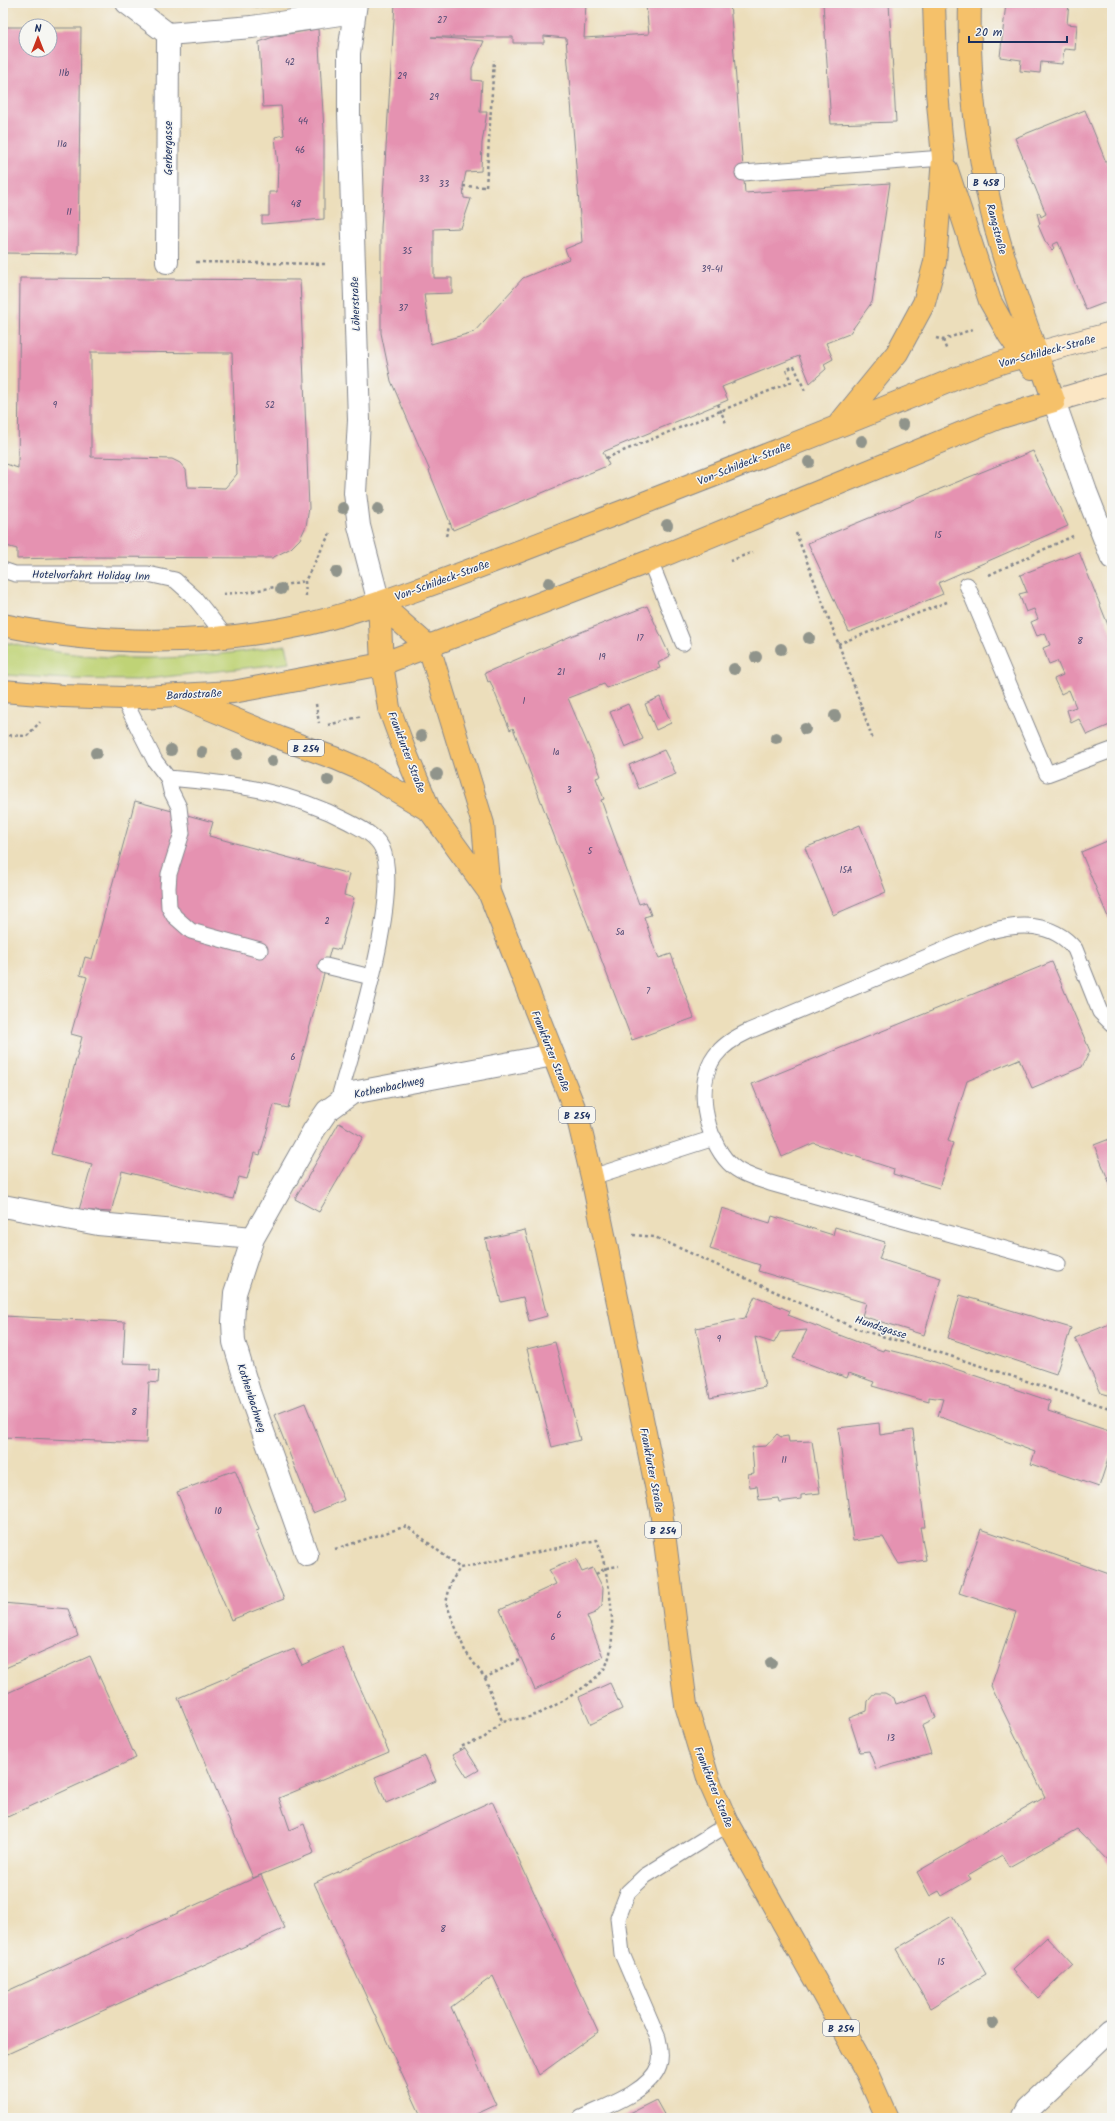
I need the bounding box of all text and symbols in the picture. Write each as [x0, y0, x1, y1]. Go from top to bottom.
house number: 27 [437, 13, 448, 28]
north arrow [18, 18, 58, 58]
scale bar [969, 18, 1067, 44]
text: N [35, 20, 42, 38]
text: 20 m [975, 23, 1003, 42]
house number: 42 [285, 55, 295, 70]
house number: 11b [59, 66, 69, 81]
house number: 29 [397, 69, 407, 84]
house number: 29 [429, 90, 439, 105]
house number: 44 [298, 114, 308, 129]
street label: Gerbergasse [160, 121, 178, 175]
house number: 11a [57, 137, 67, 152]
house number: 46 [295, 143, 305, 158]
house number: 33 [419, 172, 429, 187]
road number: B 458 [968, 174, 1004, 190]
house number: 33 [439, 177, 449, 192]
house number: 48 [291, 197, 302, 212]
street label: Rangstraße [981, 202, 1011, 257]
house number: 11 [66, 205, 72, 220]
house number: 35 [402, 244, 413, 259]
house number: 39-41 [701, 262, 723, 277]
street label: Löherstraße [346, 276, 366, 332]
house number: 37 [398, 301, 408, 316]
street label: Von-Schildeck-Straße [997, 330, 1098, 374]
house number: 9 [53, 398, 58, 413]
house number: 52 [265, 398, 275, 413]
street label: Von-Schildeck-Straße [695, 437, 794, 491]
house number: 15 [934, 528, 943, 543]
street label: Von-Schildeck-Straße [392, 555, 492, 606]
street label: Hotelvorfahrt Holiday Inn [32, 566, 150, 586]
house number: 17 [637, 631, 644, 646]
house number: 8 [1077, 634, 1083, 649]
house number: 19 [598, 650, 606, 665]
house number: 21 [557, 665, 565, 680]
street label: Bardostraße [166, 685, 222, 705]
house number: 1 [523, 694, 526, 709]
street label: Frankfurter Straße [382, 709, 430, 796]
road number: B 254 [288, 740, 324, 756]
house number: 1a [552, 745, 560, 760]
house number: 3 [566, 783, 572, 798]
house number: 5 [588, 844, 594, 859]
house number: 15A [839, 863, 853, 878]
house number: 2 [324, 914, 330, 929]
house number: 5a [615, 925, 625, 940]
house number: 7 [646, 984, 651, 999]
street label: Frankfurter Straße [526, 1008, 575, 1095]
house number: 6 [290, 1050, 296, 1065]
street label: Kothenbachweg [352, 1072, 426, 1104]
road number: B 254 [559, 1107, 595, 1123]
street label: Hundsgasse [853, 1311, 909, 1345]
house number: 9 [717, 1332, 722, 1347]
street label: Kothenbachweg [231, 1361, 271, 1435]
house number: 8 [131, 1405, 137, 1420]
street label: Frankfurter Straße [634, 1426, 668, 1514]
house number: 11 [781, 1453, 787, 1468]
house number: 10 [214, 1504, 222, 1519]
road number: B 254 [645, 1522, 681, 1538]
house number: 6 [556, 1608, 562, 1623]
house number: 6 [550, 1630, 556, 1645]
house number: 13 [887, 1731, 895, 1746]
street label: Frankfurter Straße [689, 1744, 738, 1831]
house number: 8 [440, 1922, 446, 1937]
house number: 15 [937, 1955, 946, 1970]
road number: B 254 [823, 2020, 859, 2036]

